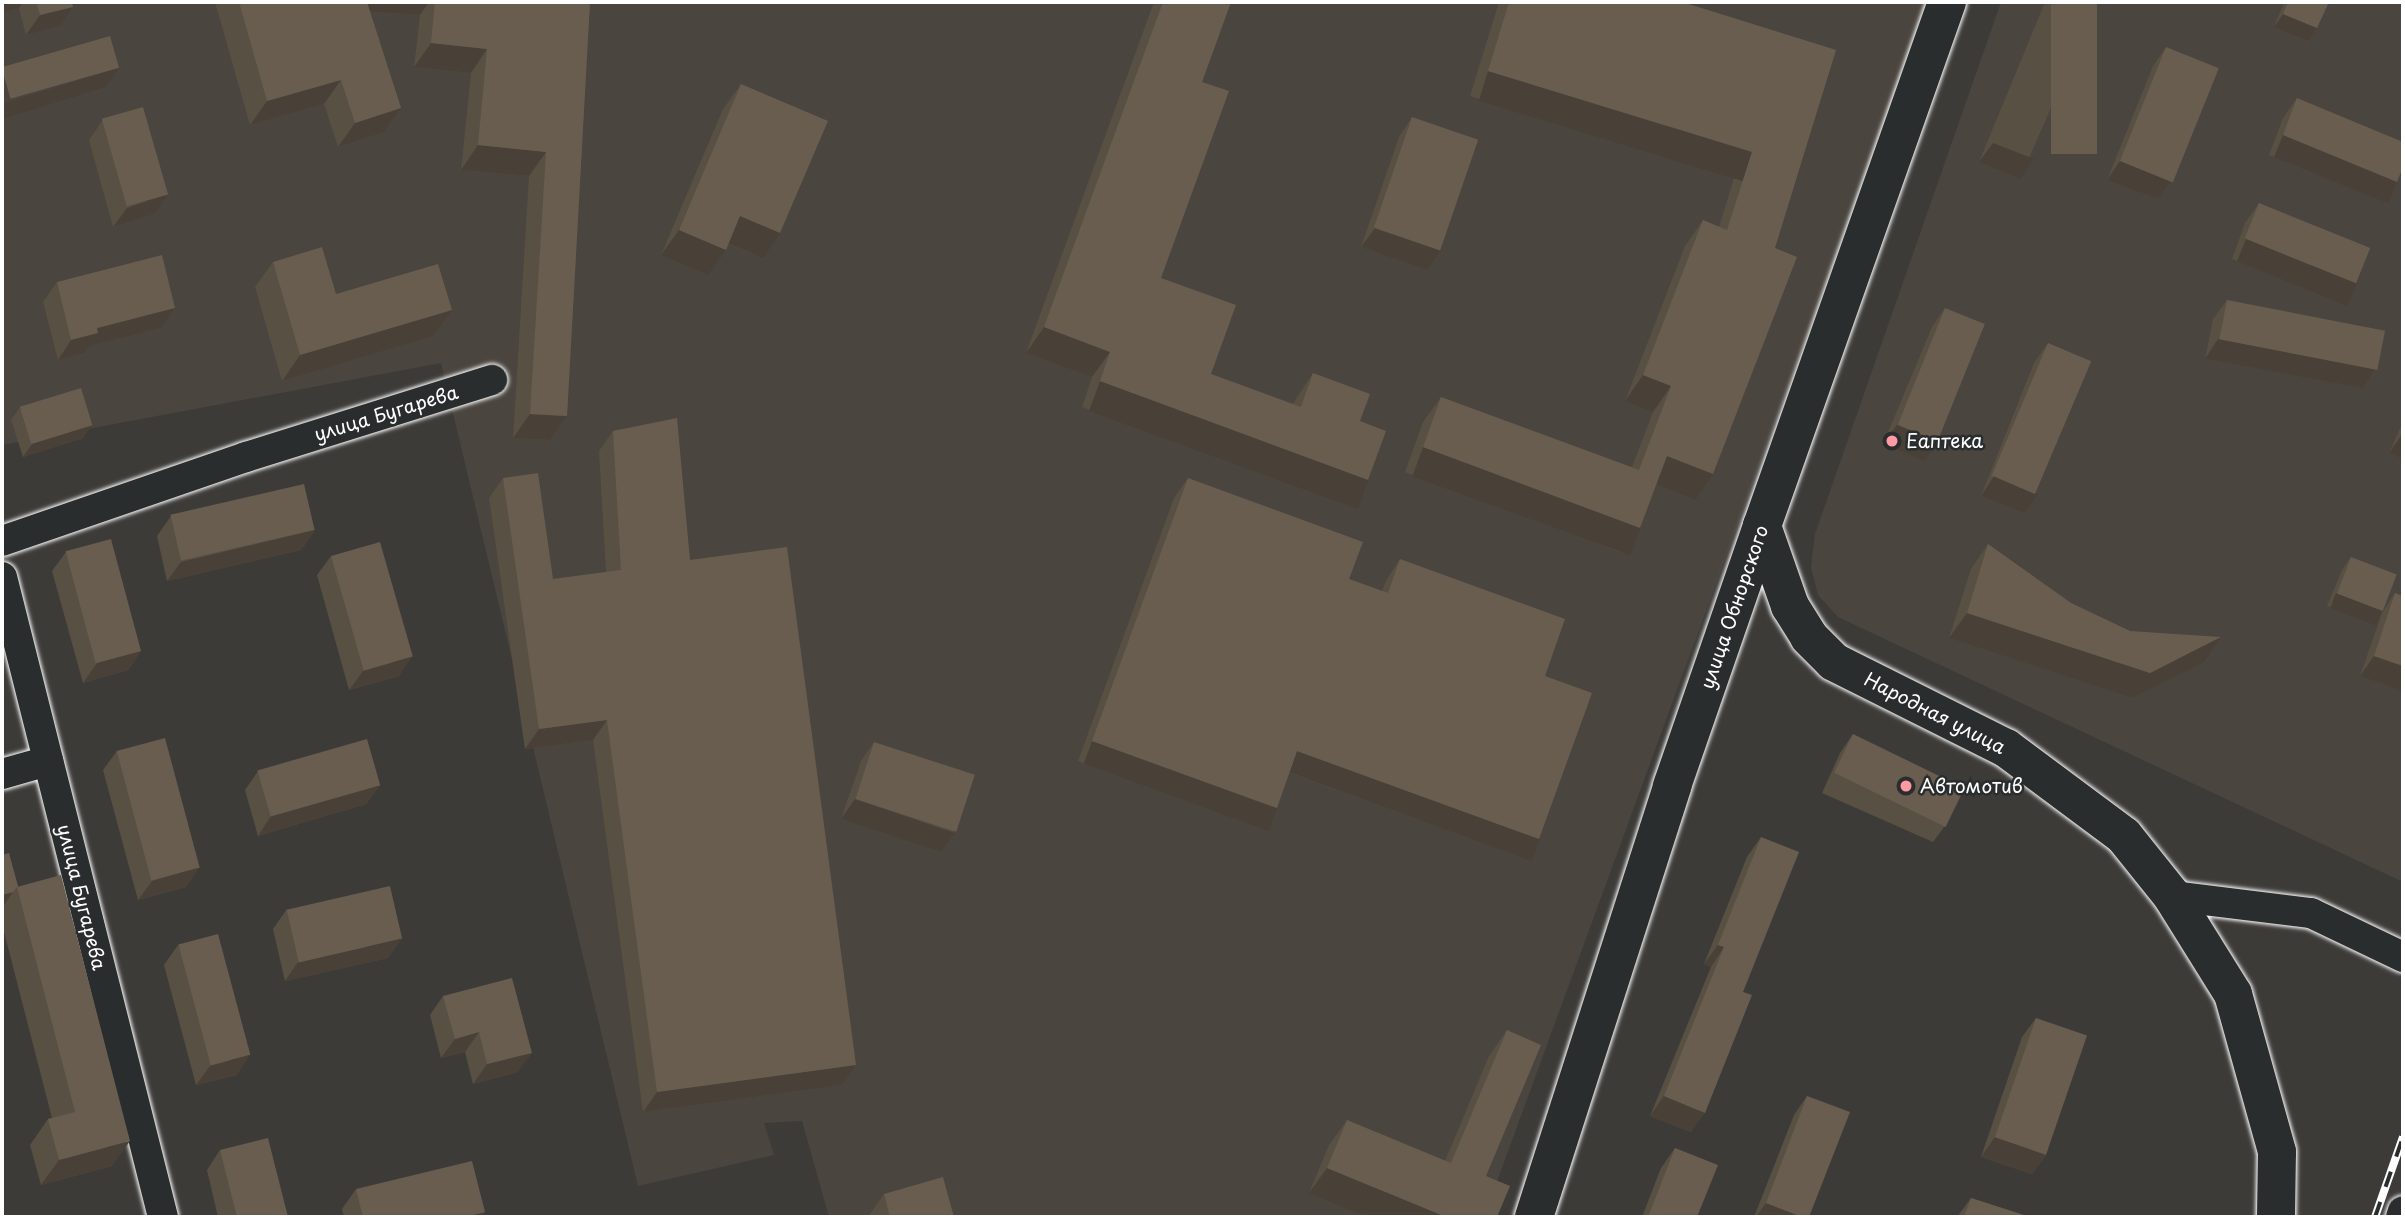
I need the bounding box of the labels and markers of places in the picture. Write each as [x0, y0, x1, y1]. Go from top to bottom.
place label: Еаптека [1906, 430, 1983, 452]
marker: Еаптека [1884, 433, 1900, 449]
place label: Автомотив [1920, 775, 2023, 797]
marker: Автомотив [1898, 778, 1914, 794]

